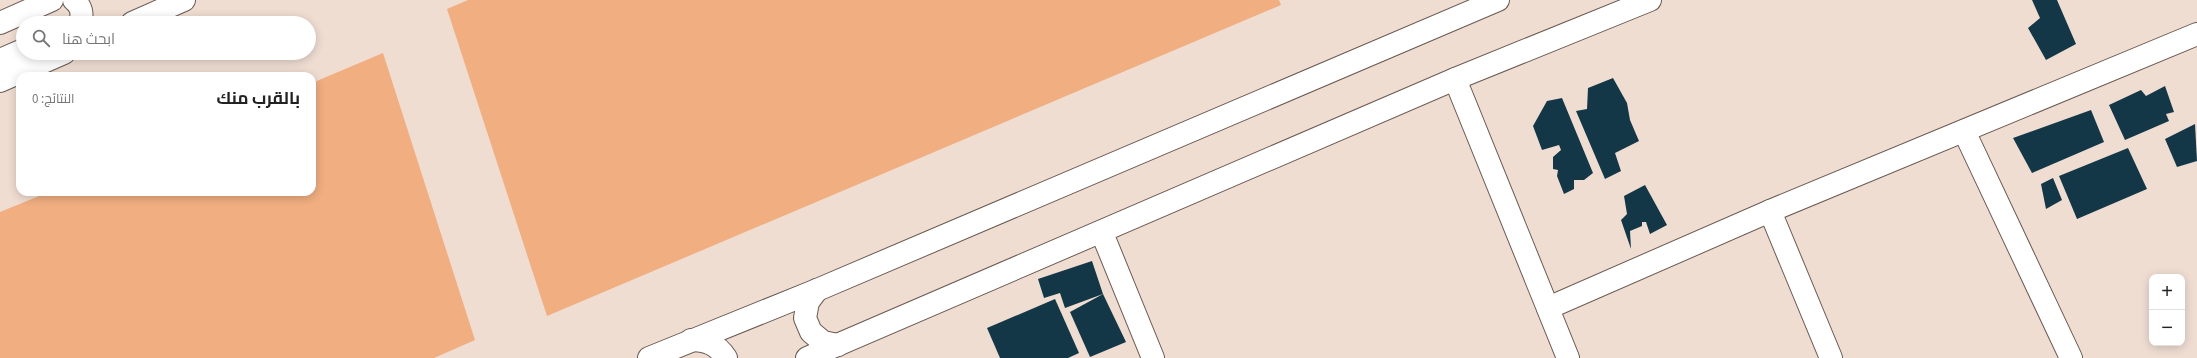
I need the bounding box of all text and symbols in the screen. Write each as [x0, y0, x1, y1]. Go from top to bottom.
search box [16, 16, 316, 60]
icon: search [30, 27, 52, 49]
text: ابحث هنا [62, 29, 115, 50]
text: بالقرب منك [216, 87, 300, 111]
text: النتائج: 0 [32, 90, 75, 108]
map controls [2149, 274, 2185, 346]
button: + [2149, 274, 2185, 310]
button: − [2149, 310, 2185, 346]

